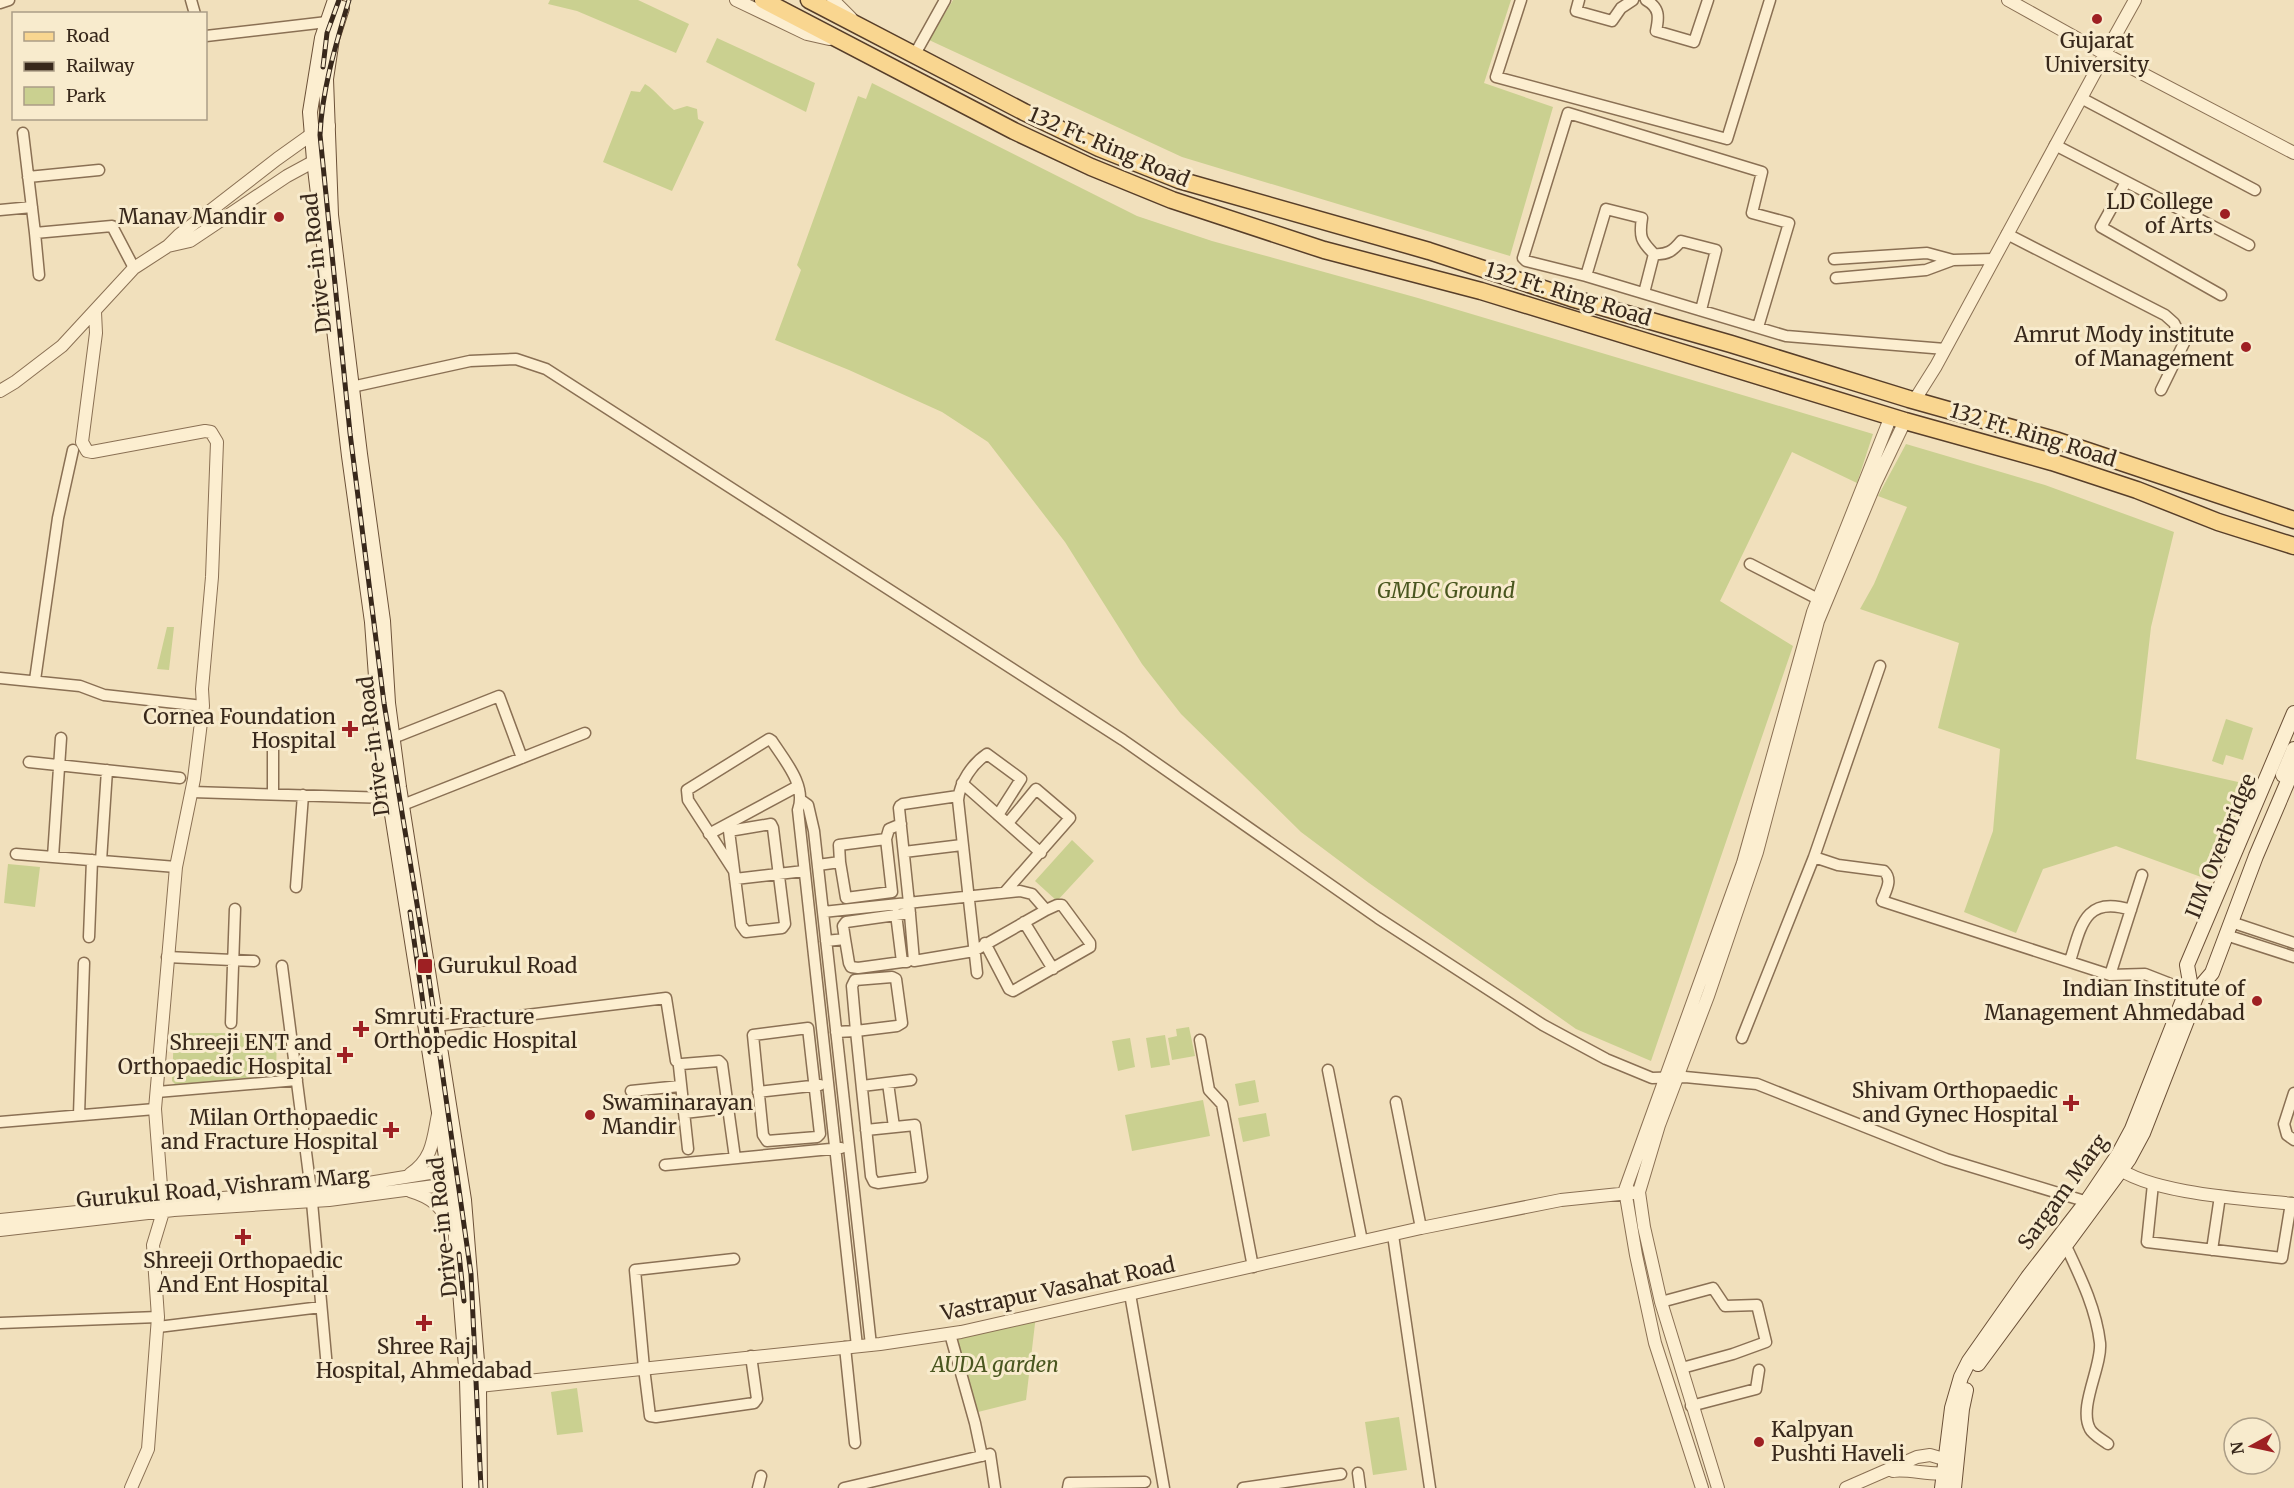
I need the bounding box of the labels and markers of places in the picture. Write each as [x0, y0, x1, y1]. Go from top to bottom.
marker: Gujarat University [2090, 12, 2104, 26]
place label: Gujarat University [2045, 27, 2150, 78]
place label: LD College of Arts [2106, 188, 2213, 239]
place label: Manav Mandir [118, 203, 267, 230]
marker: LD College of Arts [2218, 207, 2232, 221]
marker: Manav Mandir [272, 210, 286, 224]
place label: Amrut Mody institute of Management [2013, 321, 2234, 372]
marker: Amrut Mody institute of Management [2239, 340, 2253, 354]
place label: Cornea Foundation Hospital [143, 703, 336, 754]
marker: Cornea Foundation Hospital [341, 720, 359, 738]
place label: Gurukul Road [438, 952, 578, 979]
marker: Gurukul Road [416, 957, 434, 975]
place label: Indian Institute of Management Ahmedabad [1984, 975, 2246, 1026]
marker: Indian Institute of Management Ahmedabad [2250, 994, 2264, 1008]
place label: Smruti Fracture Orthopedic Hospital [374, 1003, 578, 1054]
marker: Smruti Fracture Orthopedic Hospital [352, 1020, 370, 1038]
place label: Shreeji ENT and Orthopaedic Hospital [118, 1029, 332, 1080]
marker: Shreeji ENT and Orthopaedic Hospital [336, 1046, 354, 1064]
place label: Shivam Orthopaedic and Gynec Hospital [1852, 1077, 2058, 1128]
place label: Swaminarayan Mandir [602, 1089, 753, 1140]
marker: Shivam Orthopaedic and Gynec Hospital [2062, 1094, 2080, 1112]
place label: Milan Orthopaedic and Fracture Hospital [161, 1104, 378, 1155]
marker: Swaminarayan Mandir [583, 1108, 597, 1122]
marker: Milan Orthopaedic and Fracture Hospital [382, 1121, 400, 1139]
marker: Shreeji Orthopaedic And Ent Hospital [234, 1228, 252, 1246]
place label: Shreeji Orthopaedic And Ent Hospital [143, 1247, 343, 1298]
marker: Shree Raj Hospital, Ahmedabad [415, 1314, 433, 1332]
place label: Shree Raj Hospital, Ahmedabad [316, 1333, 533, 1384]
place label: Kalpyan Pushti Haveli [1771, 1416, 1905, 1467]
marker: Kalpyan Pushti Haveli [1752, 1435, 1766, 1449]

